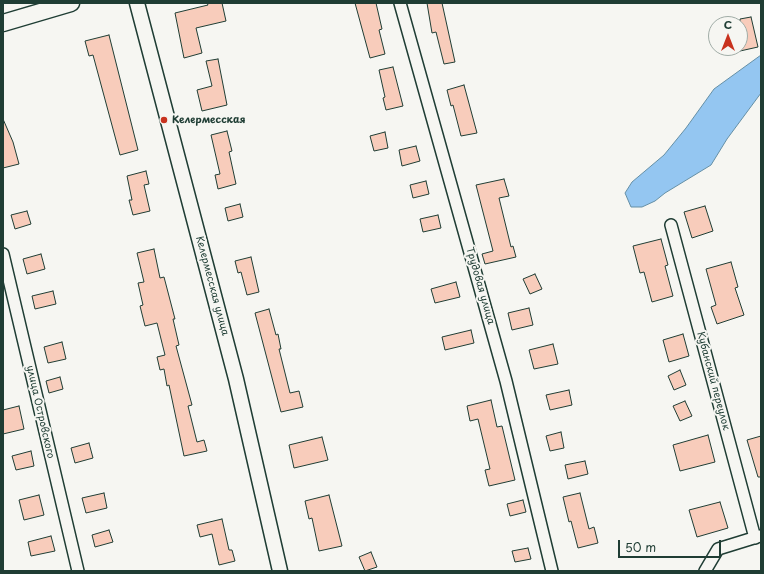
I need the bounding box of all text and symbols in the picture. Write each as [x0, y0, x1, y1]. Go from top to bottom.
north arrow [708, 16, 748, 56]
text: С [724, 16, 732, 33]
place label: Келермесская [172, 114, 245, 126]
marker: Келермесская [159, 115, 169, 125]
street label: Келермесская улица [193, 235, 231, 337]
street label: Трудовая улица [463, 246, 497, 326]
street label: Кубанский переулок [694, 330, 732, 432]
street label: улица Островского [23, 364, 57, 460]
scale bar [620, 532, 723, 558]
text: 50 m [625, 538, 656, 556]

